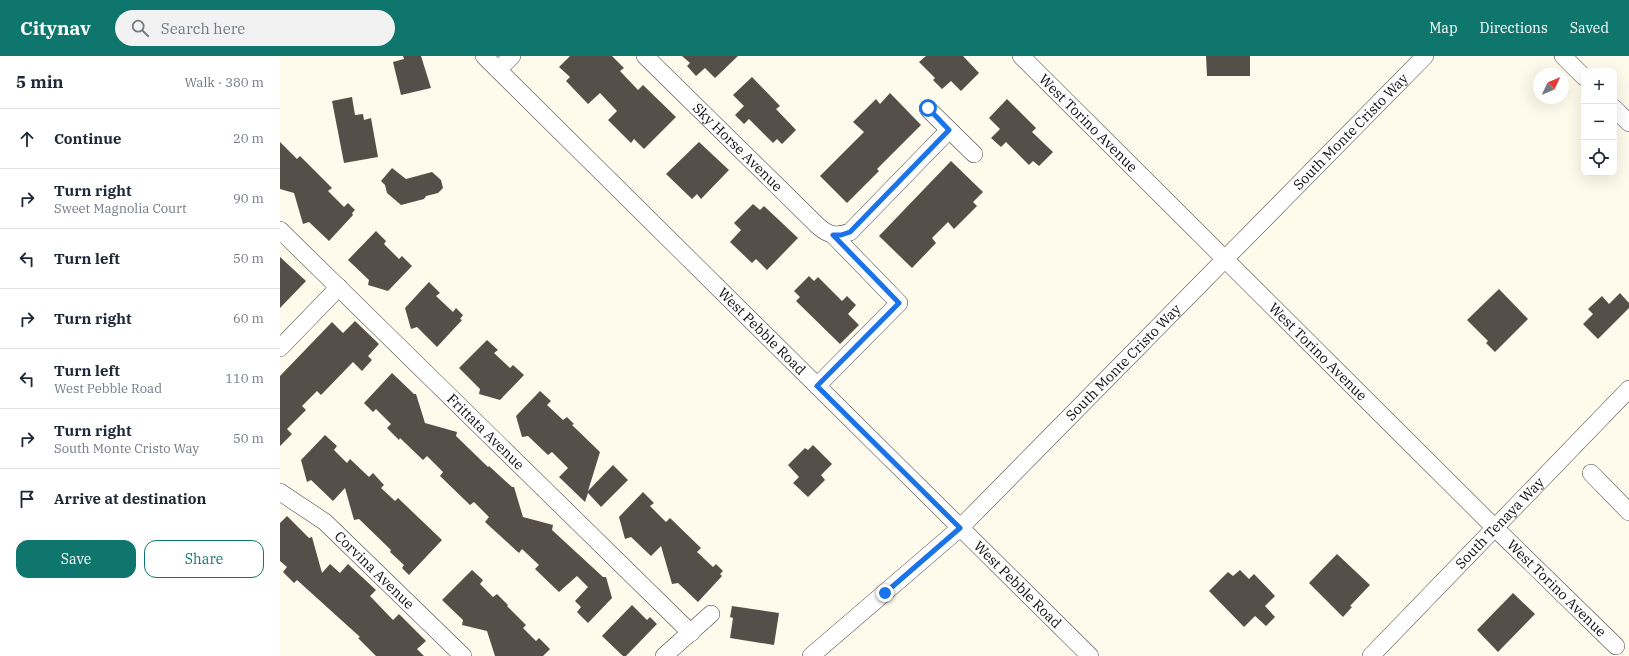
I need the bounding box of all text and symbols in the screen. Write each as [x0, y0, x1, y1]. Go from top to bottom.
search box [115, 10, 395, 46]
text: Citynav [20, 16, 91, 40]
icon: search [129, 17, 151, 39]
text: Search here [161, 19, 245, 38]
text: Map [1429, 19, 1458, 37]
text: Directions [1480, 19, 1548, 37]
text: Saved [1570, 19, 1609, 37]
north arrow [1533, 68, 1569, 104]
map controls [1581, 68, 1617, 176]
button: + [1581, 68, 1617, 104]
street label: South Monte Cristo Way [1289, 69, 1412, 194]
street label: West Torino Avenue [1035, 70, 1141, 176]
text: 5 min [16, 71, 64, 93]
text: Walk · 380 m [185, 74, 264, 91]
street label: Sky Horse Avenue [689, 99, 787, 195]
route start [919, 99, 937, 117]
button: − [1581, 104, 1617, 140]
icon: ahead [16, 128, 38, 150]
text: Continue [54, 129, 121, 148]
text: 20 m [233, 130, 264, 147]
button: locate [1581, 140, 1617, 176]
text: Turn right [54, 181, 132, 200]
icon: right [16, 188, 38, 210]
text: 90 m [233, 190, 264, 207]
text: Sweet Magnolia Court [54, 200, 187, 217]
icon: left [16, 248, 38, 270]
text: Turn left [54, 249, 120, 268]
text: 50 m [233, 250, 264, 267]
street label: West Pebble Road [714, 284, 810, 379]
street label: West Torino Avenue [1265, 299, 1371, 405]
street label: South Monte Cristo Way [1062, 300, 1185, 424]
icon: right [16, 308, 38, 330]
text: Turn right [54, 309, 132, 328]
text: 60 m [233, 310, 264, 327]
text: Turn left [54, 361, 120, 380]
icon: left [16, 368, 38, 390]
text: 110 m [225, 370, 264, 387]
text: West Pebble Road [54, 380, 162, 397]
street label: Frittata Avenue [443, 390, 528, 474]
text: Turn right [54, 421, 132, 440]
icon: right [16, 428, 38, 450]
text: 50 m [233, 430, 264, 447]
text: South Monte Cristo Way [54, 440, 199, 457]
street label: South Tenaya Way [1451, 473, 1548, 572]
icon: arrive [16, 488, 38, 510]
text: Arrive at destination [54, 489, 206, 508]
street label: Corvina Avenue [331, 527, 418, 613]
street label: West Torino Avenue [1503, 536, 1610, 641]
street label: West Pebble Road [970, 537, 1066, 632]
button: Save [16, 540, 136, 578]
button: Share [144, 540, 264, 578]
route end [876, 584, 894, 602]

